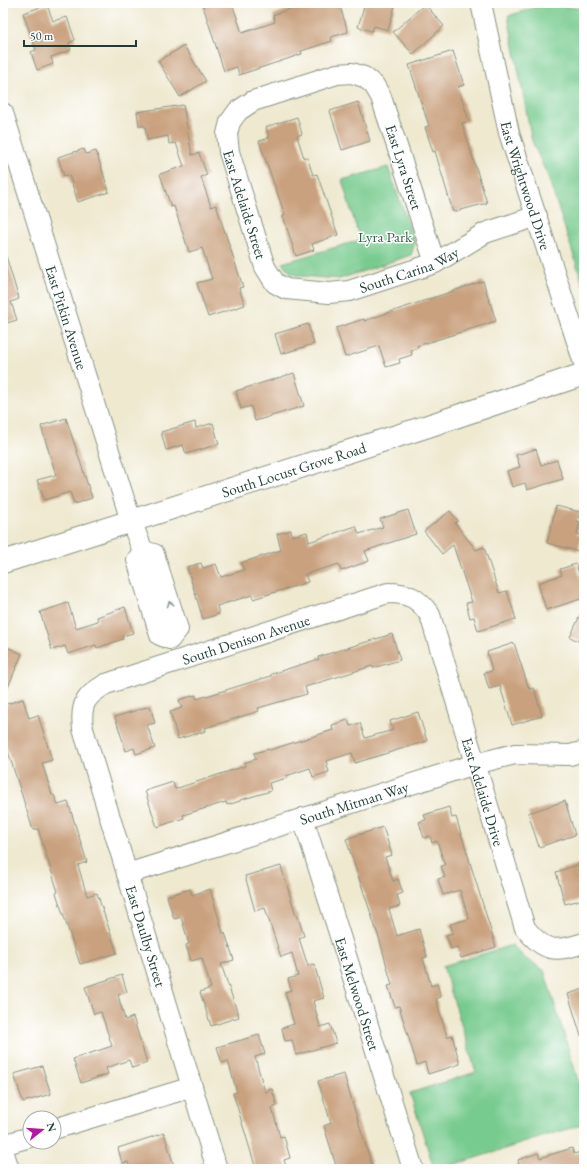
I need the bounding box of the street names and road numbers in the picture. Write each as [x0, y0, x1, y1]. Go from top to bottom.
street label: East Wrightwood Drive [497, 119, 556, 252]
street label: East Lyra Street [381, 122, 427, 212]
street label: East Adelaide Street [219, 147, 271, 261]
street label: South Carina Way [357, 242, 462, 297]
street label: East Pitkin Avenue [42, 263, 92, 372]
street label: South Locust Grove Road [219, 437, 368, 501]
street label: South Denison Avenue [180, 609, 312, 668]
street label: East Adelaide Drive [458, 735, 509, 848]
street label: South Mitman Way [297, 776, 411, 828]
street label: East Daulby Street [122, 883, 171, 989]
street label: East Melwood Street [331, 935, 385, 1053]

